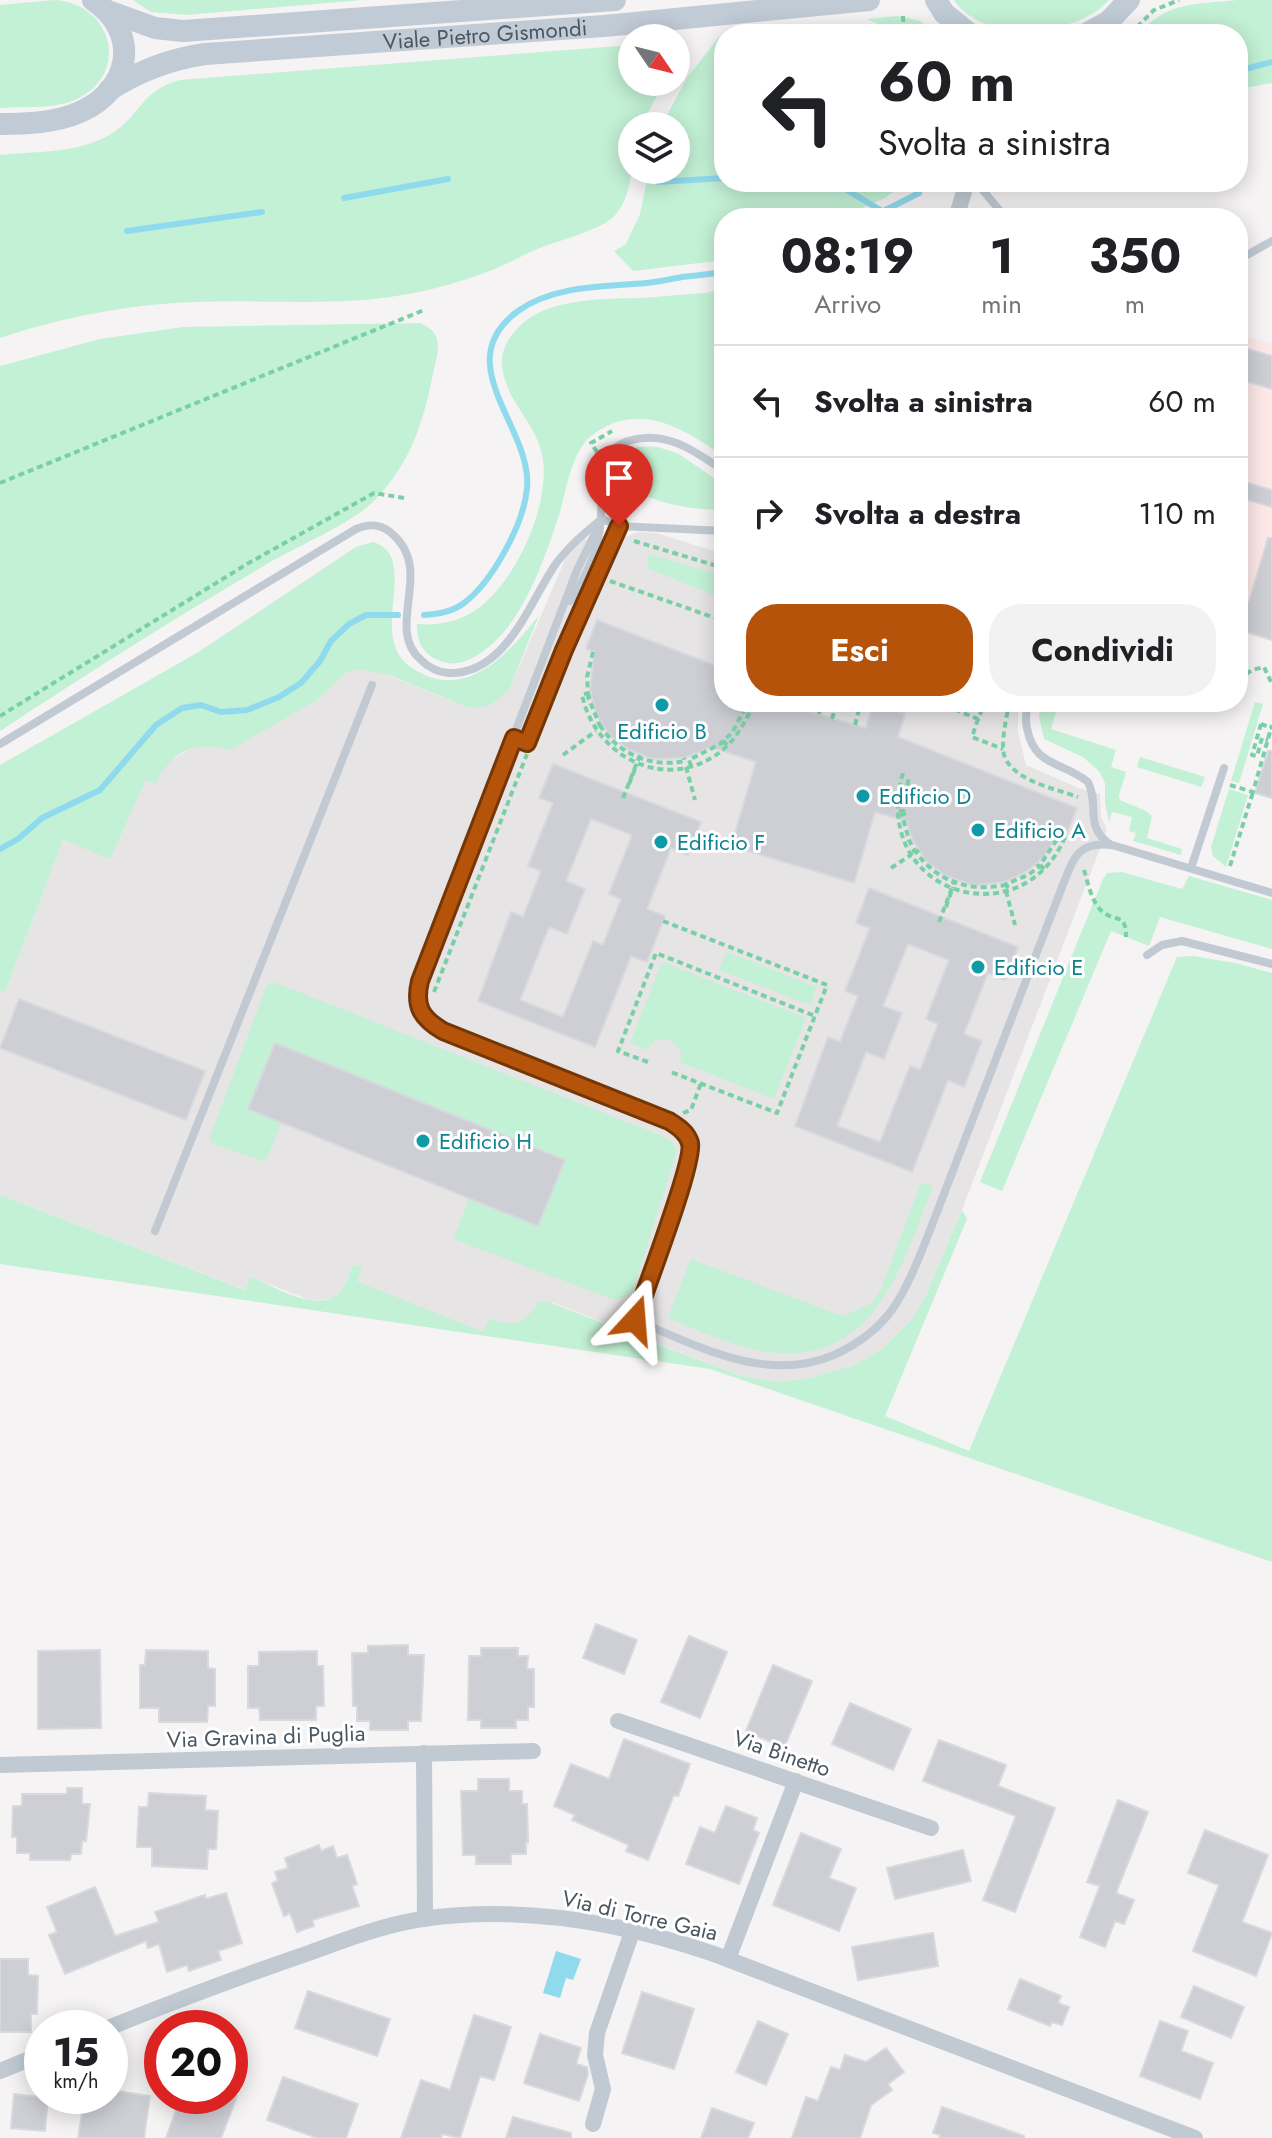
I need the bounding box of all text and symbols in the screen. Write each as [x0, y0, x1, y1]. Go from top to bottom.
street label: Viale Pietro Gismondi [382, 11, 588, 57]
north arrow [618, 24, 690, 96]
map controls [618, 24, 690, 184]
text: 60 m [878, 41, 1015, 122]
icon: left [746, 56, 850, 160]
button: layers [618, 112, 690, 184]
text: Svolta a sinistra [878, 116, 1111, 168]
text: 08:19 [781, 222, 915, 291]
text: 1 [989, 222, 1014, 291]
text: 350 [1089, 222, 1181, 291]
text: Arrivo [814, 285, 881, 323]
text: min [981, 285, 1022, 323]
text: m [1125, 285, 1145, 323]
icon: left [746, 379, 790, 423]
text: Svolta a sinistra [814, 380, 1033, 423]
text: 60 m [1148, 380, 1216, 423]
pin [585, 444, 653, 526]
icon: arrive [597, 456, 641, 500]
icon: right [746, 491, 790, 535]
text: Svolta a destra [814, 492, 1021, 535]
text: 110 m [1139, 492, 1216, 535]
button: Esci [746, 604, 973, 696]
button: Condividi [989, 604, 1216, 696]
marker: Edificio B [653, 696, 671, 714]
place label: Edificio B [617, 715, 707, 747]
place label: Edificio D [879, 780, 971, 812]
marker: Edificio D [854, 787, 872, 805]
place label: Edificio A [994, 814, 1086, 846]
marker: Edificio A [969, 821, 987, 839]
place label: Edificio F [677, 826, 765, 858]
marker: Edificio F [652, 833, 670, 851]
place label: Edificio E [994, 951, 1083, 983]
marker: Edificio E [969, 958, 987, 976]
place label: Edificio H [439, 1125, 532, 1157]
marker: Edificio H [414, 1132, 432, 1150]
position arrow [593, 1278, 677, 1362]
street label: Via Gravina di Puglia [166, 1717, 366, 1755]
street label: Via Binetto [729, 1721, 835, 1785]
street label: Via di Torre Gaia [559, 1882, 721, 1948]
speed limit sign: 20 [144, 2010, 248, 2114]
text: 15 [53, 2023, 99, 2081]
text: km/h [53, 2067, 99, 2096]

